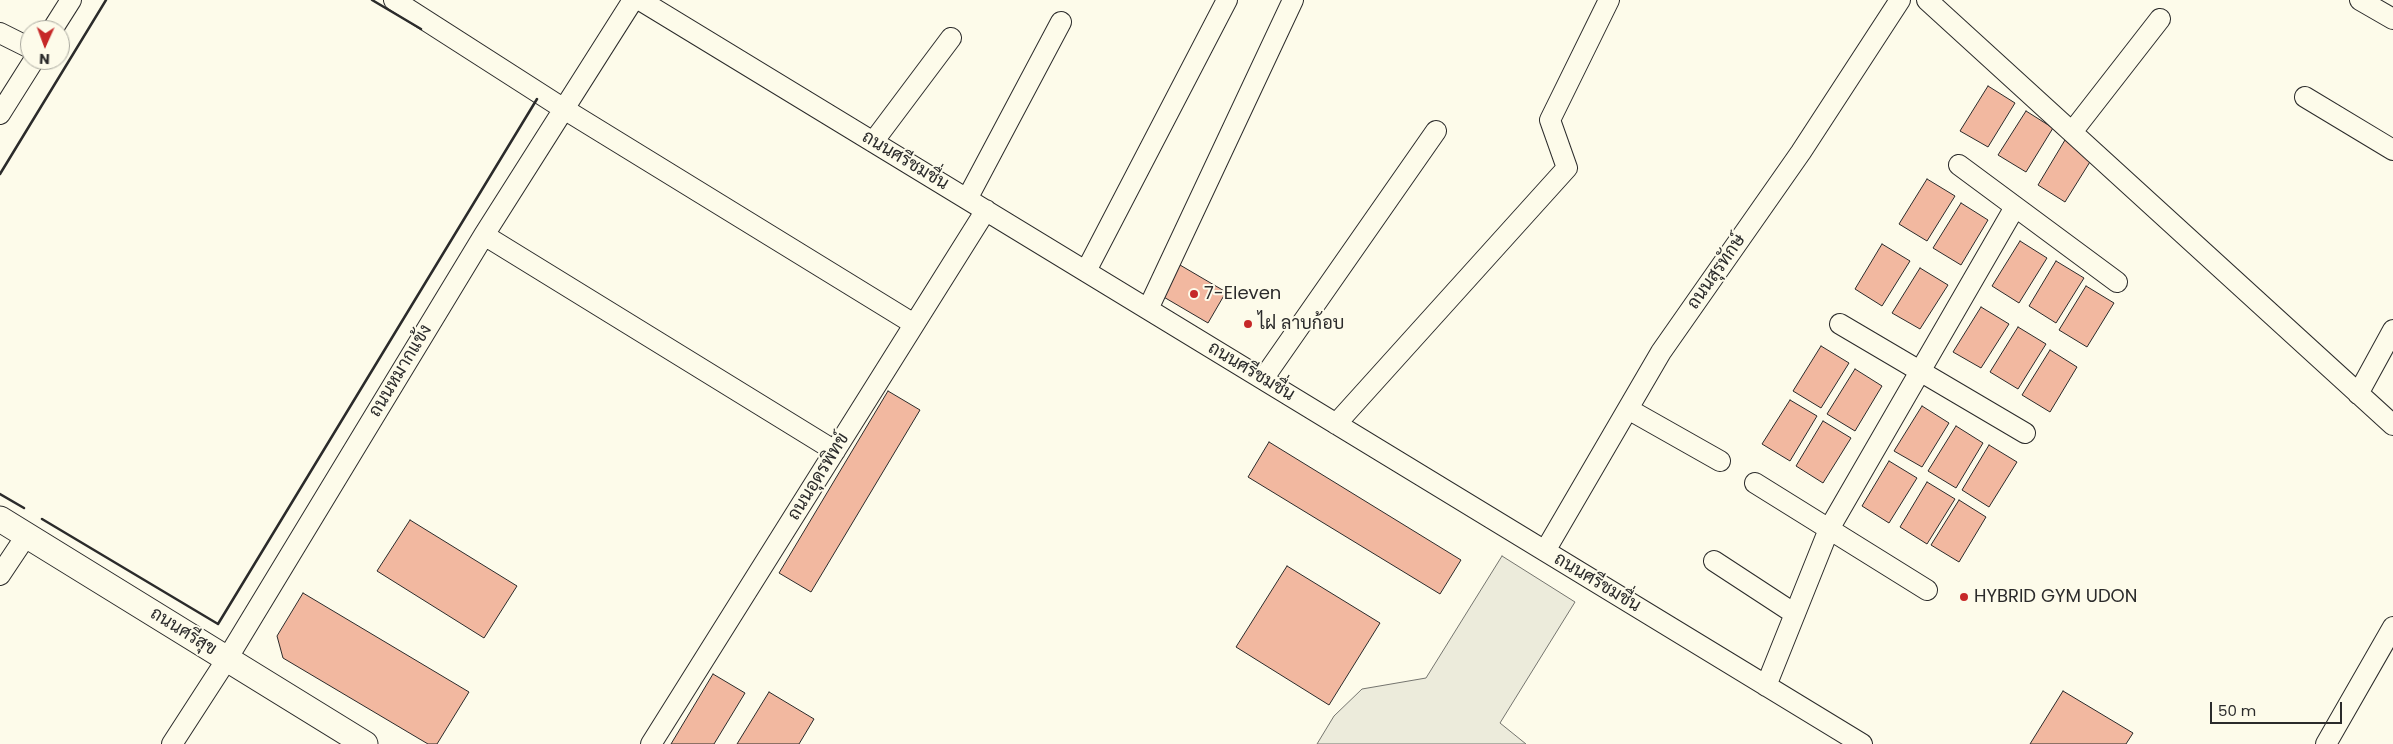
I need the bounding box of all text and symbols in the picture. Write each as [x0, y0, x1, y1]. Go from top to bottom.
north arrow [20, 20, 70, 70]
text: N [39, 49, 50, 69]
street label: ถนนศรีชมชื่น [858, 127, 952, 195]
street label: ถนนสุรทักษ์ [1683, 230, 1751, 314]
place label: 7-Eleven [1204, 283, 1281, 305]
marker: 7-Eleven [1188, 288, 1200, 300]
place label: ไฝ ลาบก้อบ [1258, 313, 1344, 335]
marker: ไฝ ลาบก้อบ [1242, 318, 1254, 330]
street label: ถนนหมากแข้ง [365, 321, 437, 421]
street label: ถนนศรีชมชื่น [1204, 338, 1298, 406]
street label: ถนนอุดรพิทข์ [784, 429, 854, 525]
street label: ถนนศรีชมชื่น [1550, 549, 1644, 617]
place label: HYBRID GYM UDON [1974, 586, 2137, 608]
marker: HYBRID GYM UDON [1958, 591, 1970, 603]
street label: ถนนศรีสุข [146, 603, 220, 661]
scale bar [2213, 692, 2346, 724]
text: 50 m [2218, 700, 2256, 721]

